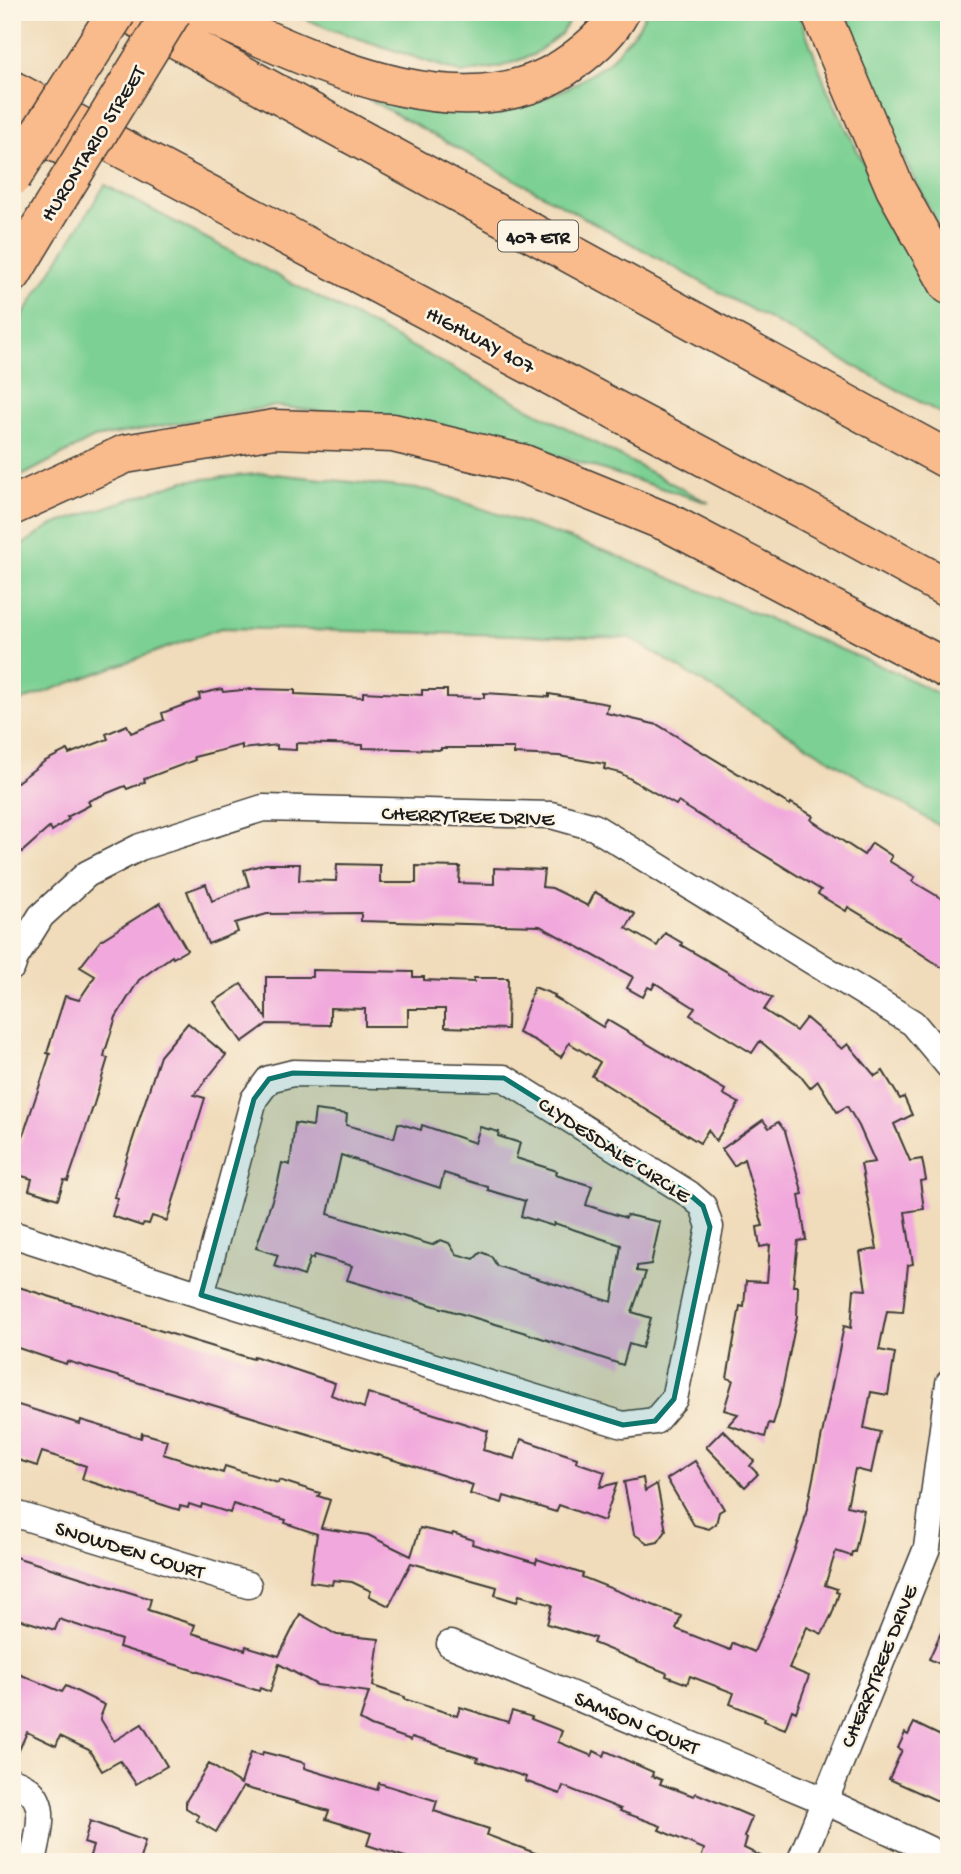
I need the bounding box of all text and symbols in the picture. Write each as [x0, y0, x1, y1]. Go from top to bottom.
street label: HURONTARIO STREET [37, 62, 153, 227]
road number: 407 ETR [498, 220, 578, 252]
street label: HIGHWAY 407 [421, 303, 539, 382]
street label: CHERRYTREE DRIVE [381, 803, 556, 834]
street label: CLYDESDALE CIRCLE [532, 1093, 695, 1211]
street label: SNOWDEN COURT [51, 1518, 207, 1587]
street label: CHERRYTREE DRIVE [837, 1582, 926, 1752]
street label: SAMSON COURT [570, 1688, 703, 1763]

